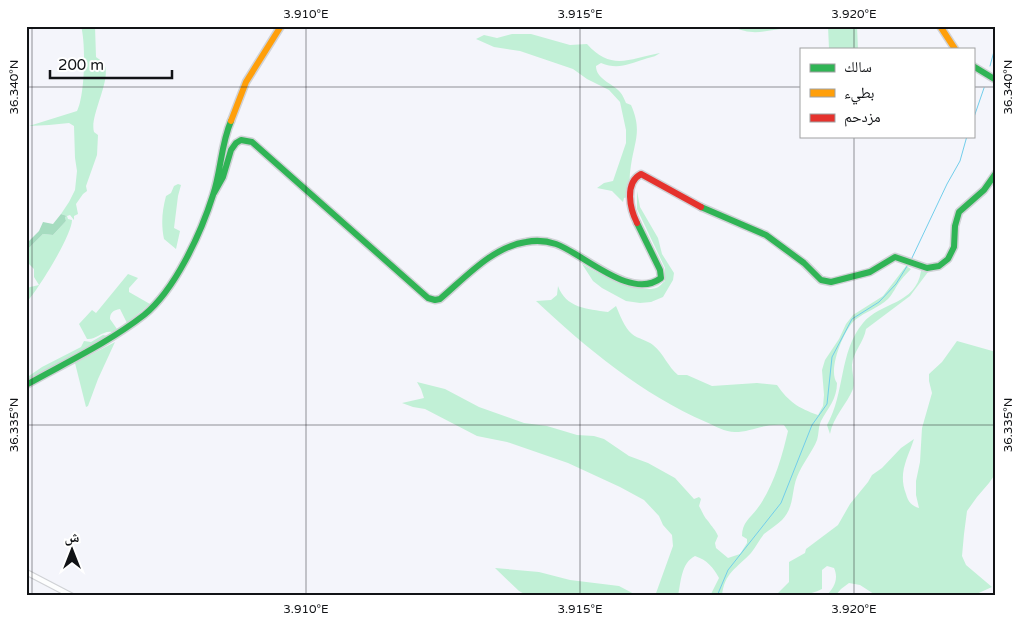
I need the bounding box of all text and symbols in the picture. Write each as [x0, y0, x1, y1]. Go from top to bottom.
text: 3.910°E [283, 7, 329, 21]
text: 3.915°E [557, 7, 603, 21]
text: 3.920°E [831, 7, 877, 21]
scale bar [50, 48, 172, 80]
legend [800, 48, 974, 138]
text: 200 m [58, 56, 104, 74]
text: سالك [844, 58, 872, 76]
text: 36.340°N [7, 60, 21, 114]
text: 36.340°N [1001, 60, 1015, 114]
text: بطيء [844, 84, 874, 105]
text: مزدحم [844, 108, 881, 127]
text: 36.335°N [7, 398, 21, 452]
text: 36.335°N [1001, 398, 1015, 452]
north arrow [48, 524, 98, 574]
text: ش [65, 529, 80, 546]
text: 3.910°E [283, 602, 329, 616]
text: 3.915°E [557, 602, 603, 616]
text: 3.920°E [831, 602, 877, 616]

